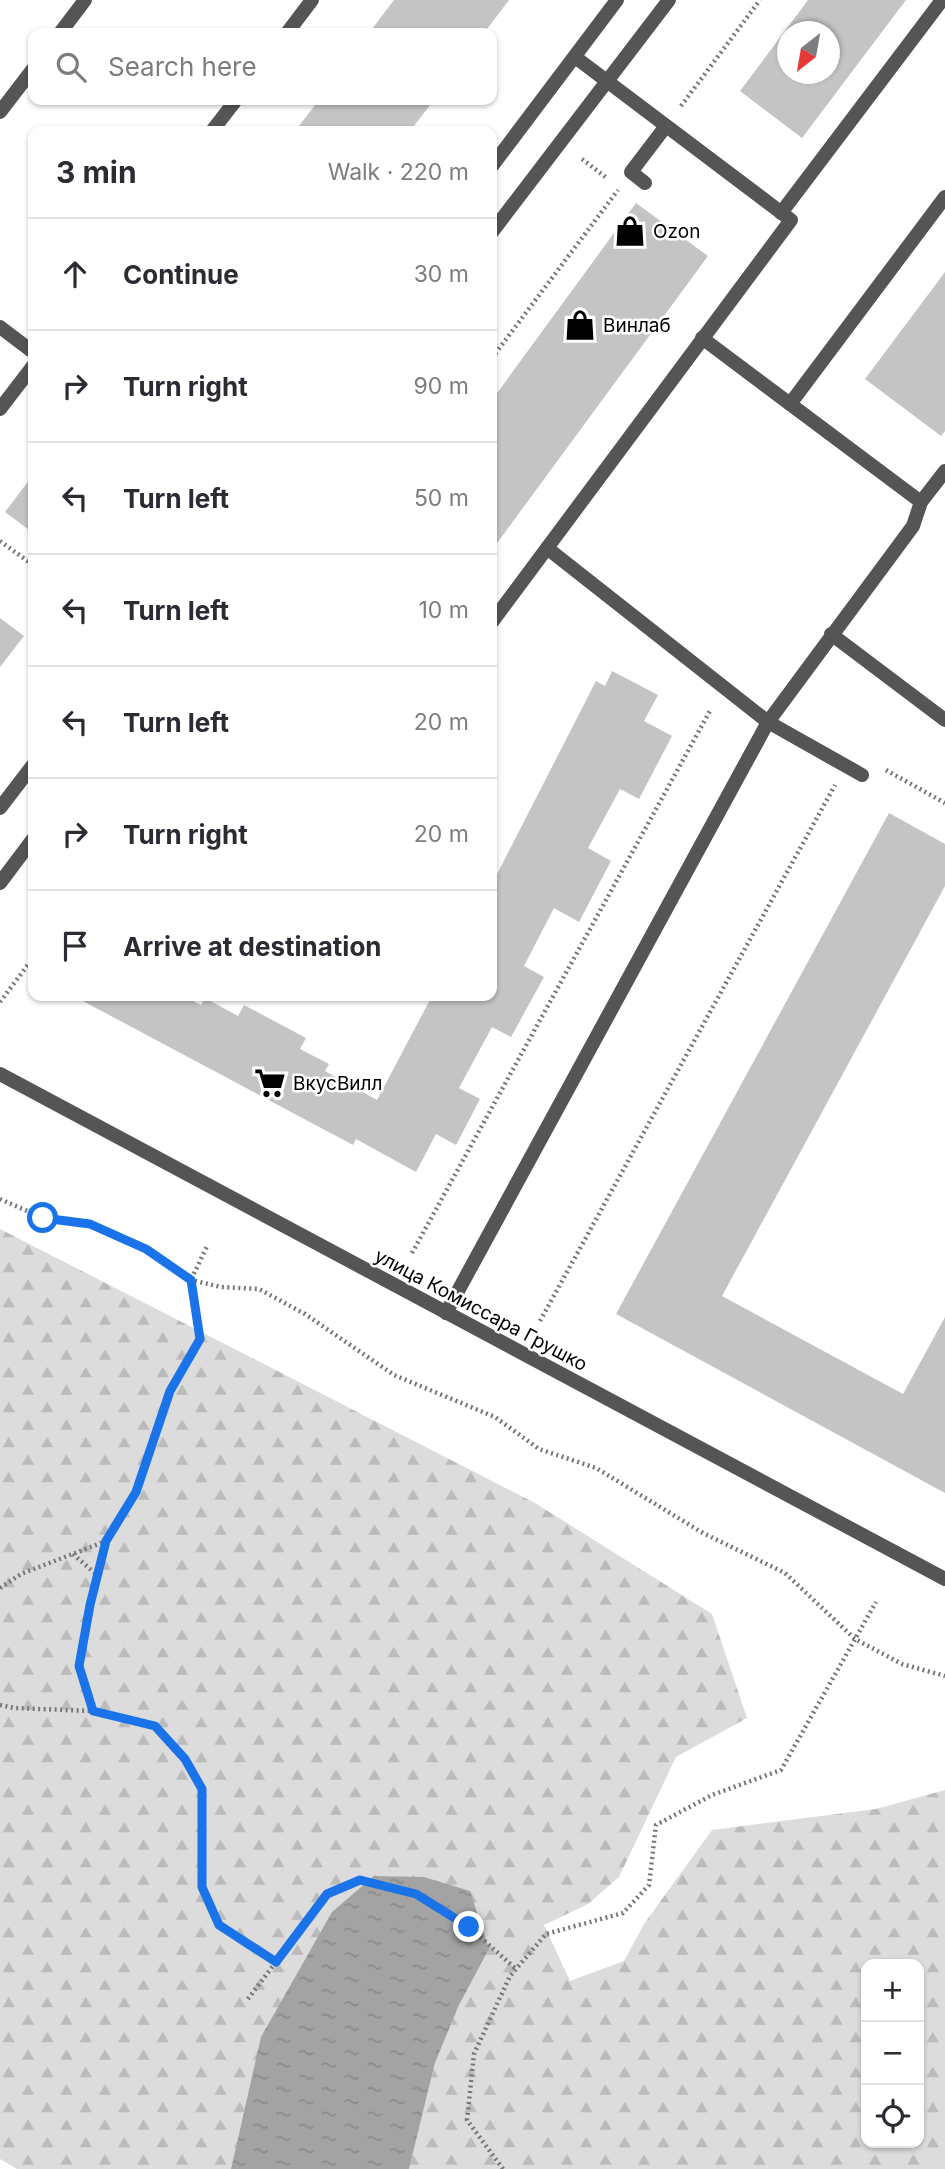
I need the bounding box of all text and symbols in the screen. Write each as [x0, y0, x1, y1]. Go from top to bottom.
north arrow [777, 21, 840, 84]
search box [28, 28, 497, 105]
icon: search [52, 48, 90, 86]
text: Search here [108, 51, 257, 82]
text: 3 min [56, 154, 137, 190]
text: Walk · 220 m [328, 158, 469, 186]
shop icon: Ozon [613, 214, 647, 248]
place label: Ozon [653, 220, 700, 243]
icon: ahead [56, 255, 94, 293]
text: Continue [123, 259, 239, 290]
text: 30 m [414, 260, 469, 288]
shop icon: Винлаб [563, 308, 597, 342]
place label: Винлаб [603, 314, 671, 337]
icon: right [56, 367, 94, 405]
text: Turn right [123, 371, 248, 402]
text: 90 m [414, 372, 469, 400]
icon: left [56, 479, 94, 517]
text: Turn left [123, 483, 229, 514]
text: 50 m [414, 484, 469, 512]
icon: left [56, 591, 94, 629]
text: Turn left [123, 595, 229, 626]
text: 10 m [419, 596, 469, 624]
icon: left [56, 703, 94, 741]
text: Turn left [123, 707, 229, 738]
text: 20 m [414, 708, 469, 736]
icon: right [56, 815, 94, 853]
text: Turn right [123, 819, 248, 850]
text: 20 m [414, 820, 469, 848]
icon: arrive [56, 927, 94, 965]
text: Arrive at destination [123, 931, 382, 962]
supermarket icon: ВкусВилл [253, 1066, 287, 1100]
place label: ВкусВилл [293, 1072, 382, 1095]
route start [27, 1202, 58, 1233]
street label: улица Комиссара Грушко [371, 1244, 591, 1376]
route end [453, 1911, 484, 1942]
map controls [861, 1959, 924, 2148]
button: + [861, 1959, 924, 2022]
button: − [861, 2022, 924, 2085]
button: locate [861, 2085, 924, 2148]

